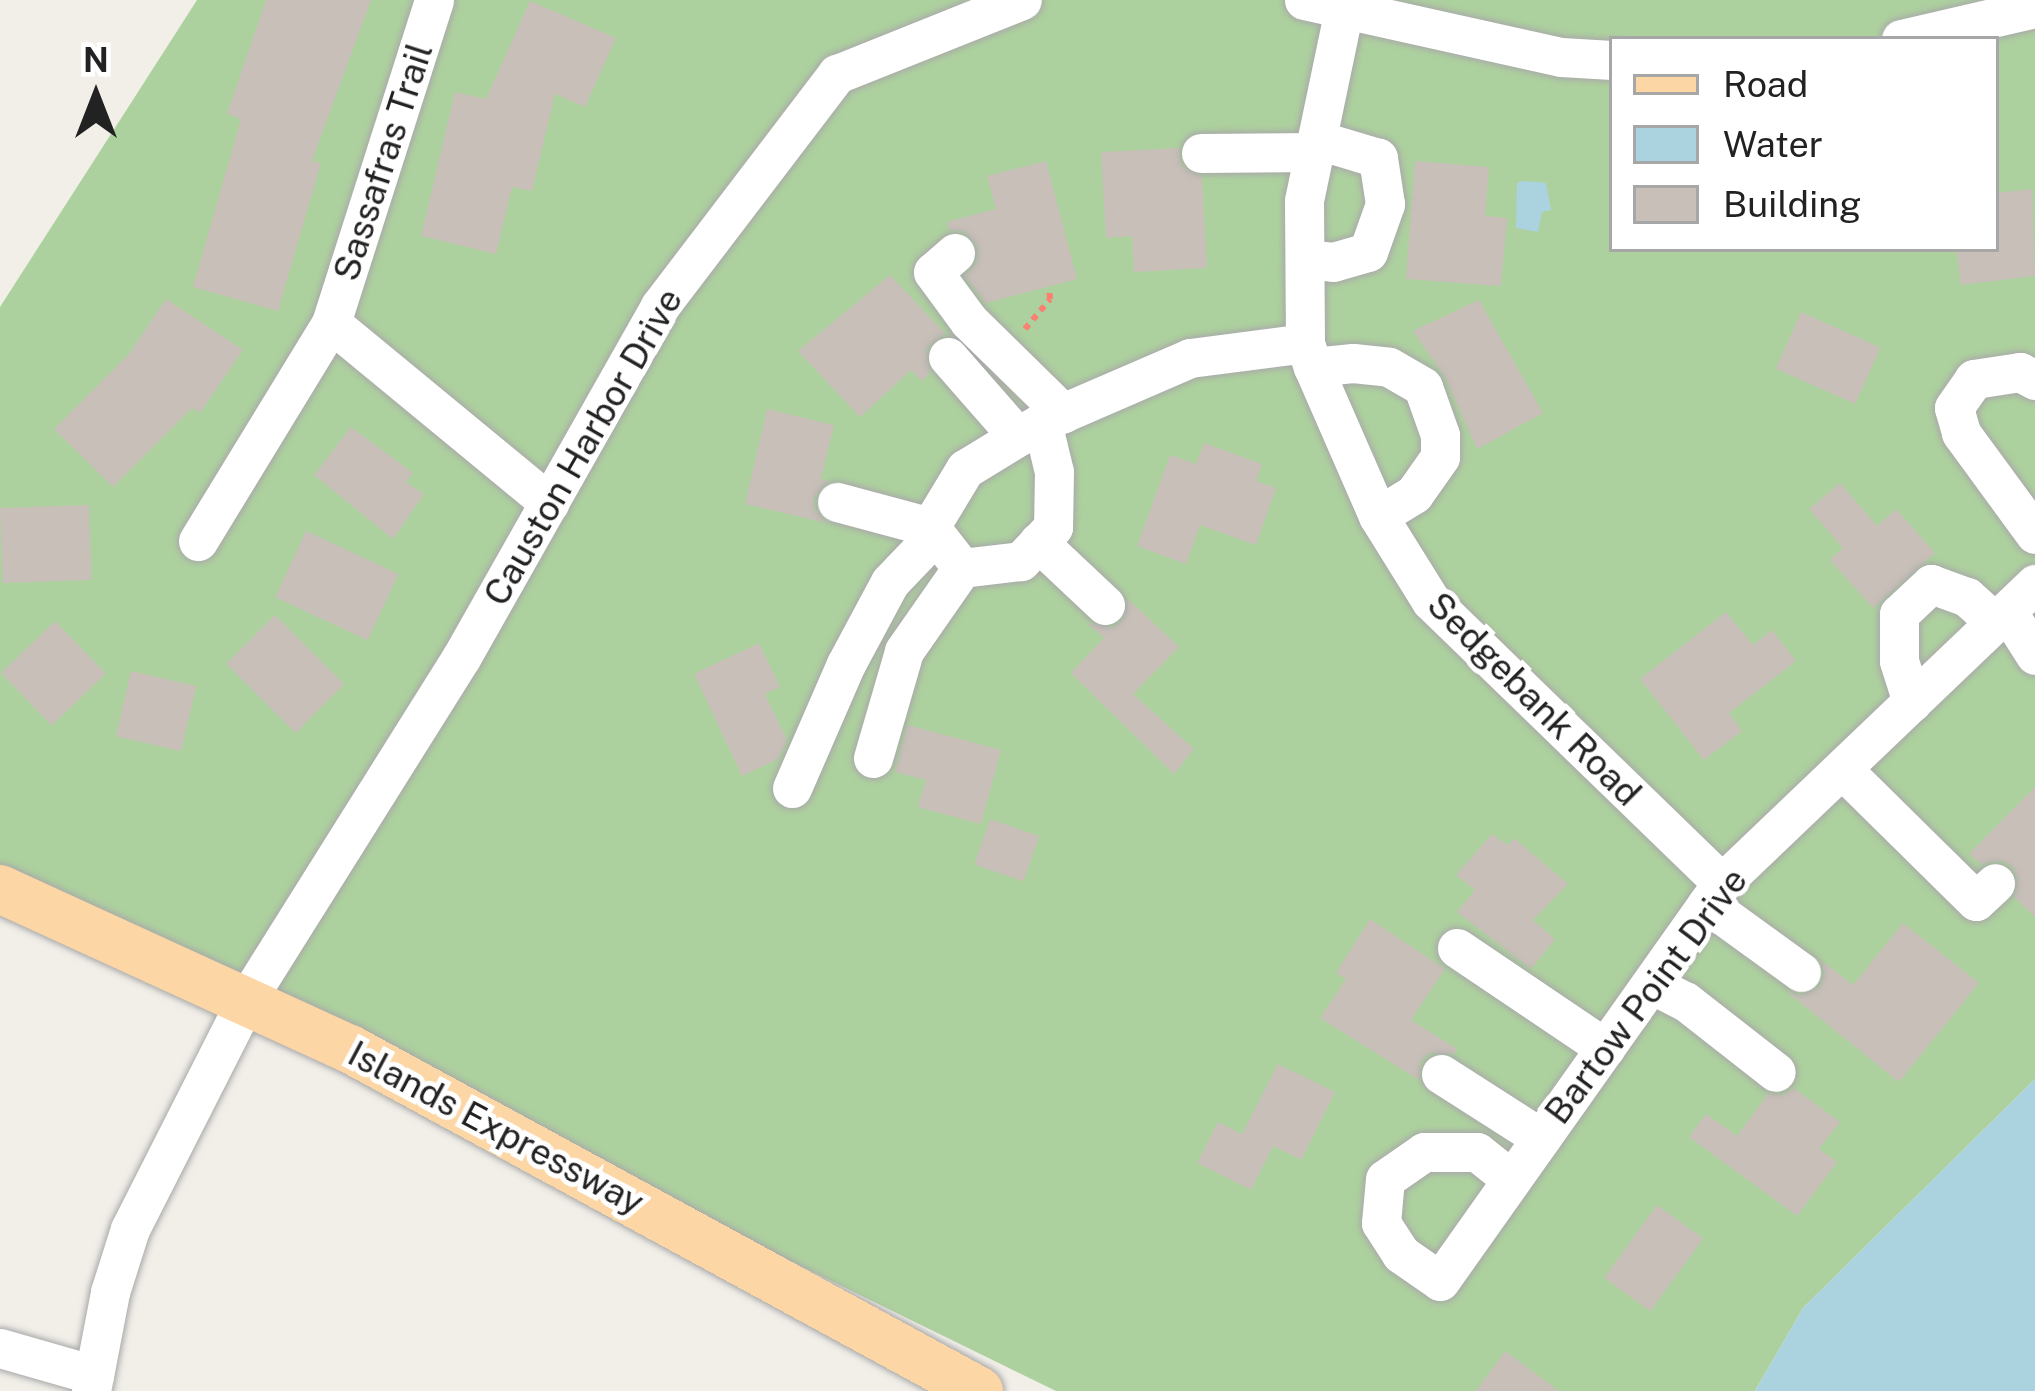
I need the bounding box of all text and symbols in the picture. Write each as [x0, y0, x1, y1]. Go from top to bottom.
north arrow [36, 36, 156, 156]
legend [1609, 36, 1999, 252]
street label: Sassafras Trail [324, 38, 442, 286]
text: N [83, 41, 109, 79]
text: Road [1723, 63, 1808, 105]
text: Water [1723, 123, 1823, 165]
text: Building [1723, 183, 1861, 225]
street label: Causton Harbor Drive [475, 281, 691, 613]
street label: Sedgebank Road [1418, 583, 1650, 815]
street label: Bartow Point Drive [1536, 860, 1756, 1132]
street label: Islands Expressway [341, 1032, 651, 1224]

